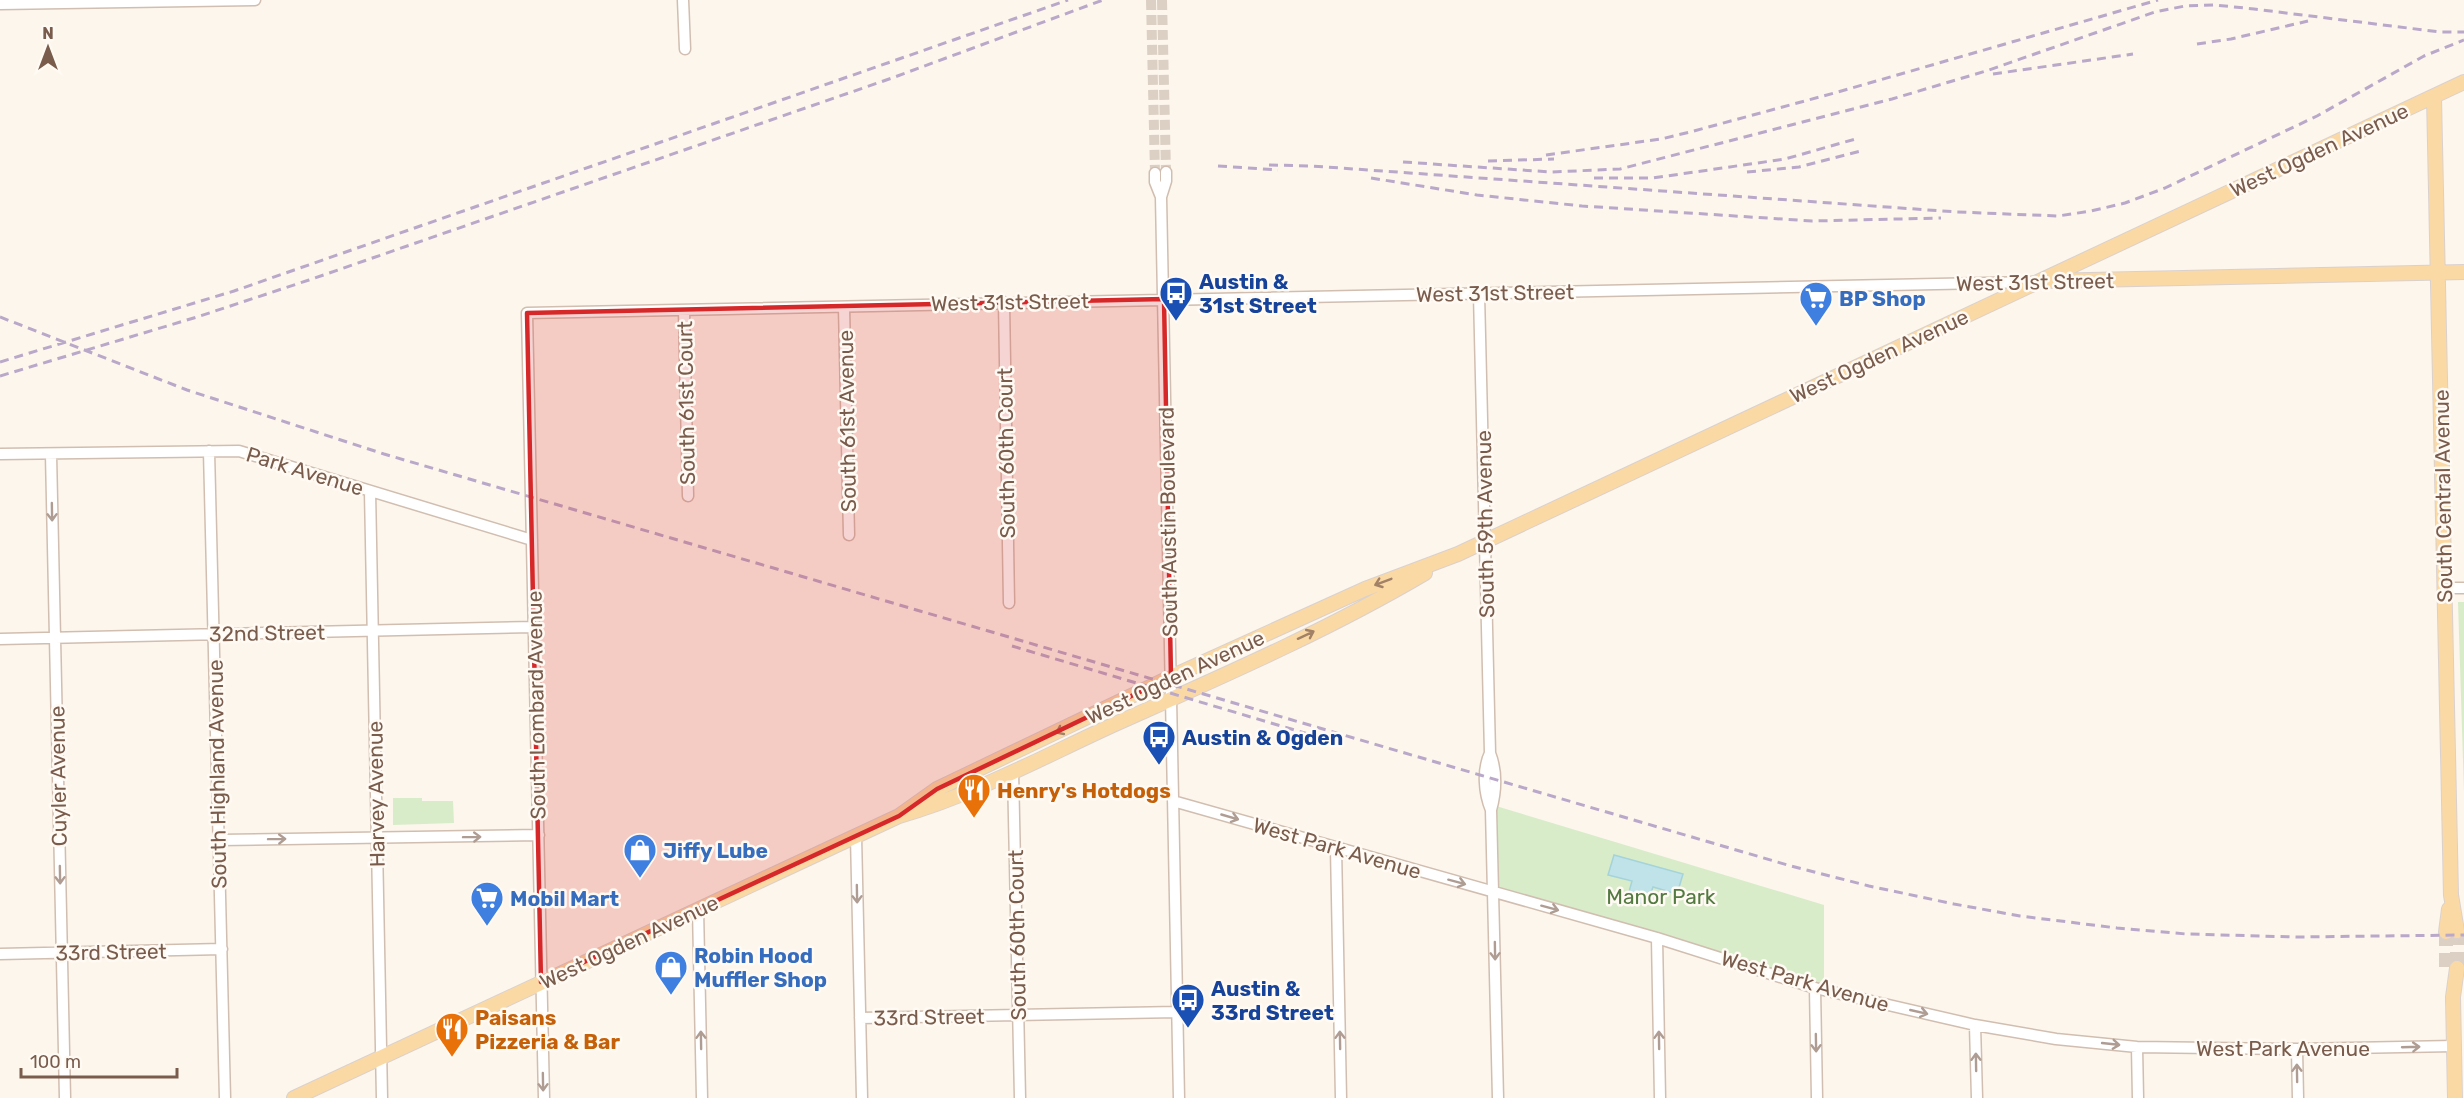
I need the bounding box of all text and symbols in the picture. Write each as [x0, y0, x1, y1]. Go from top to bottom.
north arrow [18, 18, 78, 78]
text: N [42, 24, 54, 43]
street label: West Ogden Avenue [2226, 98, 2412, 202]
street label: West 31st Street [1956, 268, 2114, 296]
place label: Austin & 31st Street [1199, 269, 1317, 318]
bus stop icon: Austin & 31st Street [1158, 275, 1194, 322]
street label: West 31st Street [1416, 279, 1574, 307]
supermarket icon: BP Shop [1798, 280, 1834, 327]
place label: BP Shop [1839, 286, 1926, 311]
street label: West 31st Street [931, 288, 1089, 316]
street label: West Ogden Avenue [1786, 304, 1972, 408]
street label: South 61st Court [672, 321, 700, 485]
street label: South 61st Avenue [833, 330, 861, 512]
street label: South 60th Court [992, 367, 1020, 539]
street label: South Central Avenue [2429, 389, 2457, 603]
street label: South Austin Boulevard [1153, 407, 1183, 637]
street label: South 59th Avenue [1471, 430, 1499, 618]
street label: Park Avenue [243, 441, 367, 501]
one-way arrow [46, 502, 58, 522]
one-way arrow [1375, 577, 1393, 588]
street label: South Lombard Avenue [522, 590, 550, 820]
street label: 32nd Street [209, 619, 325, 647]
street label: West Ogden Avenue [1082, 625, 1268, 729]
one-way arrow [1297, 629, 1315, 641]
street label: South Highland Avenue [203, 659, 231, 889]
street label: Cuyler Avenue [44, 705, 72, 847]
bus stop icon: Austin & Ogden [1141, 719, 1177, 766]
street label: Harvey Avenue [362, 721, 390, 867]
one-way arrow [1055, 724, 1073, 736]
place label: Austin & Ogden [1182, 725, 1343, 750]
restaurant icon: Henry's Hotdogs [956, 772, 992, 819]
place label: Henry's Hotdogs [997, 778, 1171, 803]
one-way arrow [1220, 812, 1239, 824]
street label: West Park Avenue [1250, 812, 1424, 884]
one-way arrow [462, 831, 482, 842]
shop icon: Jiffy Lube [622, 832, 658, 879]
one-way arrow [267, 834, 287, 845]
place label: Jiffy Lube [663, 838, 768, 863]
street label: South 60th Court [1003, 849, 1031, 1021]
one-way arrow [54, 865, 66, 885]
one-way arrow [1448, 877, 1467, 889]
supermarket icon: Mobil Mart [469, 880, 505, 927]
one-way arrow [852, 884, 863, 904]
park label: Manor Park [1606, 884, 1716, 909]
place label: Mobil Mart [510, 886, 619, 911]
street label: West Ogden Avenue [536, 890, 722, 994]
one-way arrow [1540, 902, 1559, 914]
street label: 33rd Street [55, 939, 167, 965]
one-way arrow [1489, 940, 1500, 960]
place label: Robin Hood Muffler Shop [694, 943, 827, 992]
street label: West Park Avenue [1718, 945, 1892, 1017]
shop icon: Robin Hood Muffler Shop [653, 949, 689, 996]
place label: Austin & 33rd Street [1211, 976, 1334, 1025]
bus stop icon: Austin & 33rd Street [1170, 982, 1206, 1029]
street label: 33rd Street [873, 1004, 985, 1030]
place label: Paisans Pizzeria & Bar [475, 1005, 620, 1054]
one-way arrow [1909, 1006, 1928, 1018]
restaurant icon: Paisans Pizzeria & Bar [434, 1011, 470, 1058]
one-way arrow [695, 1030, 707, 1050]
one-way arrow [1334, 1030, 1346, 1050]
one-way arrow [1653, 1030, 1665, 1050]
one-way arrow [1810, 1032, 1822, 1052]
street label: West Park Avenue [2196, 1036, 2370, 1061]
one-way arrow [2100, 1039, 2120, 1050]
scale bar [21, 1041, 177, 1079]
one-way arrow [2400, 1041, 2420, 1052]
text: 100 m [30, 1051, 81, 1073]
one-way arrow [1970, 1052, 1982, 1072]
one-way arrow [2291, 1064, 2303, 1084]
one-way arrow [538, 1072, 549, 1092]

